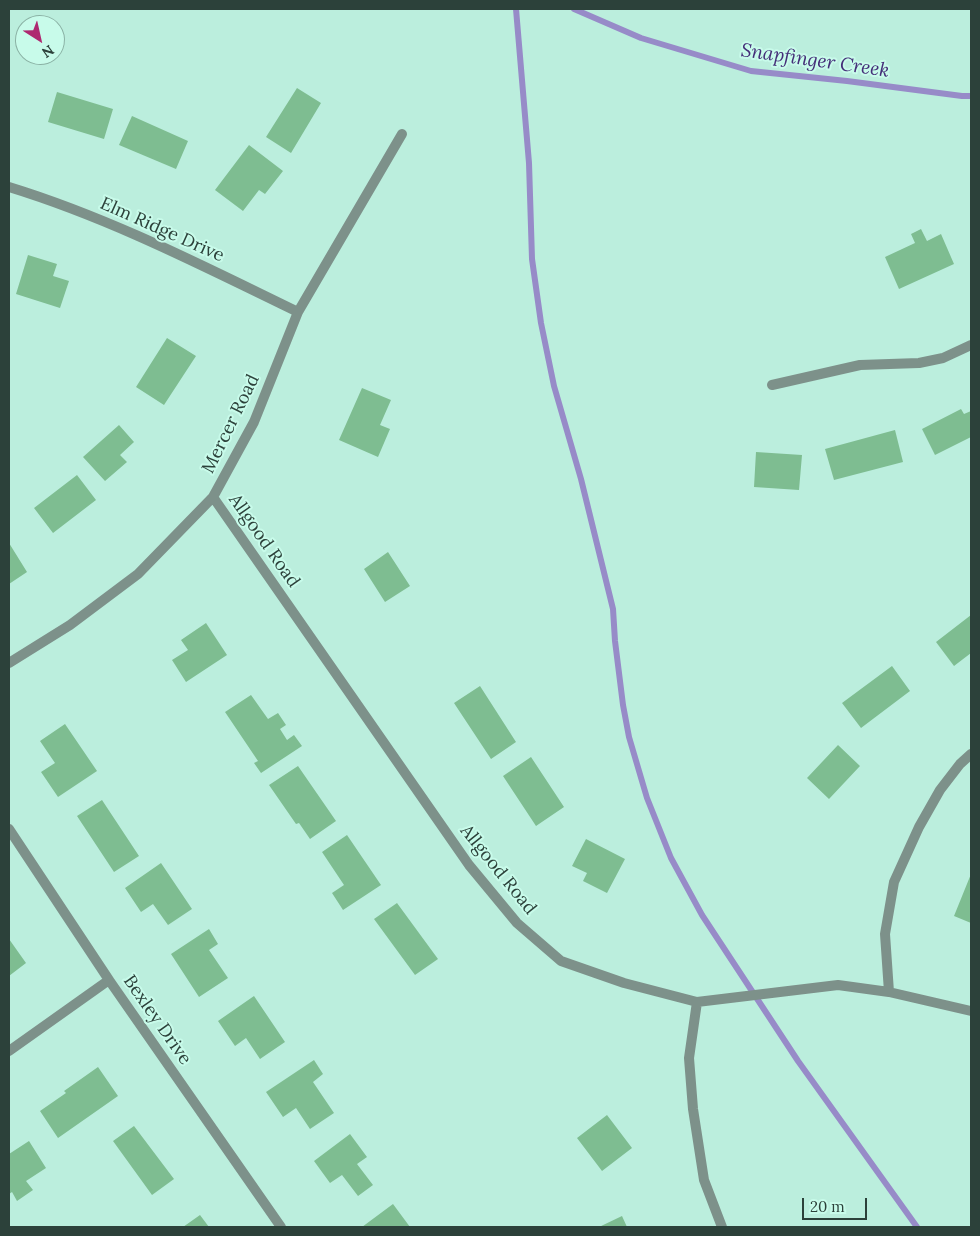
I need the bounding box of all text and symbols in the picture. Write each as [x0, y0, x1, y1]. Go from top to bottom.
north arrow [15, 15, 65, 65]
water label: Snapfinger Creek [739, 39, 891, 83]
text: N [38, 41, 58, 62]
street label: Elm Ridge Drive [97, 193, 227, 267]
street label: Mercer Road [198, 371, 264, 477]
street label: Allgood Road [224, 490, 304, 592]
street label: Allgood Road [455, 821, 541, 919]
street label: Bexley Drive [118, 971, 196, 1069]
scale bar [805, 1188, 870, 1220]
text: 20 m [810, 1197, 845, 1216]

